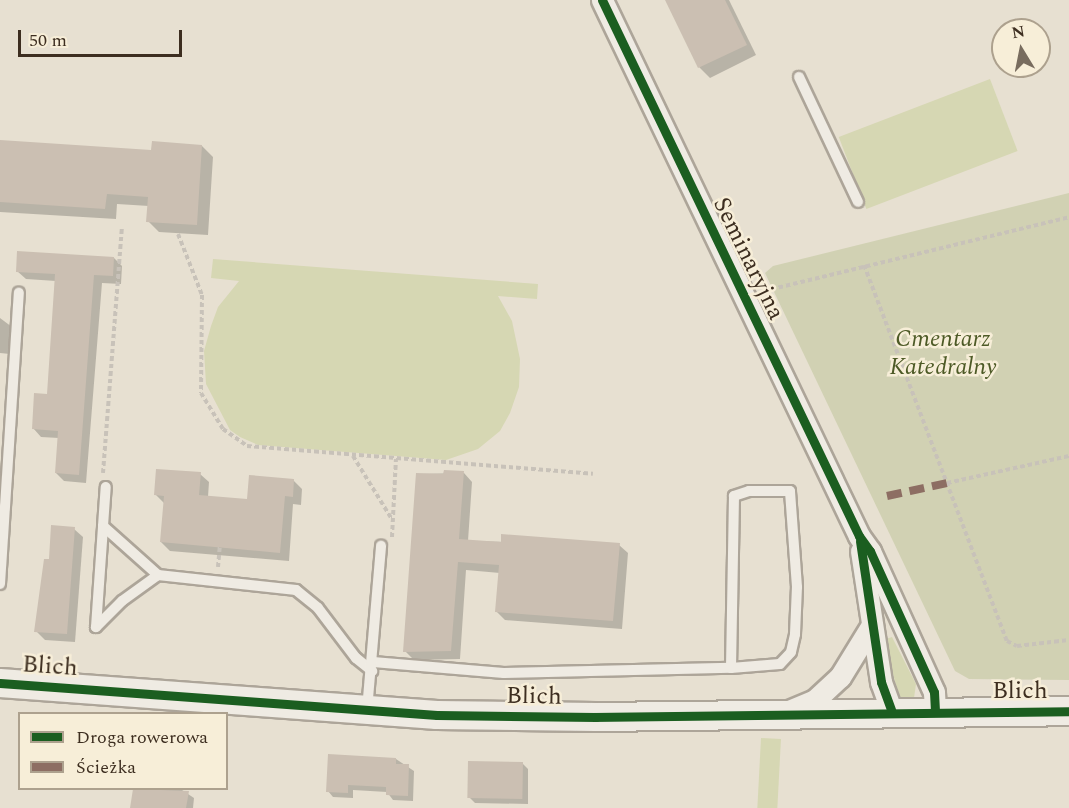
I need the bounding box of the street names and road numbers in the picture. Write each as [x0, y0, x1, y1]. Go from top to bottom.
street label: Seminaryjna [706, 193, 790, 325]
street label: Blich [21, 651, 79, 683]
street label: Blich [992, 678, 1048, 706]
street label: Blich [506, 682, 562, 712]

